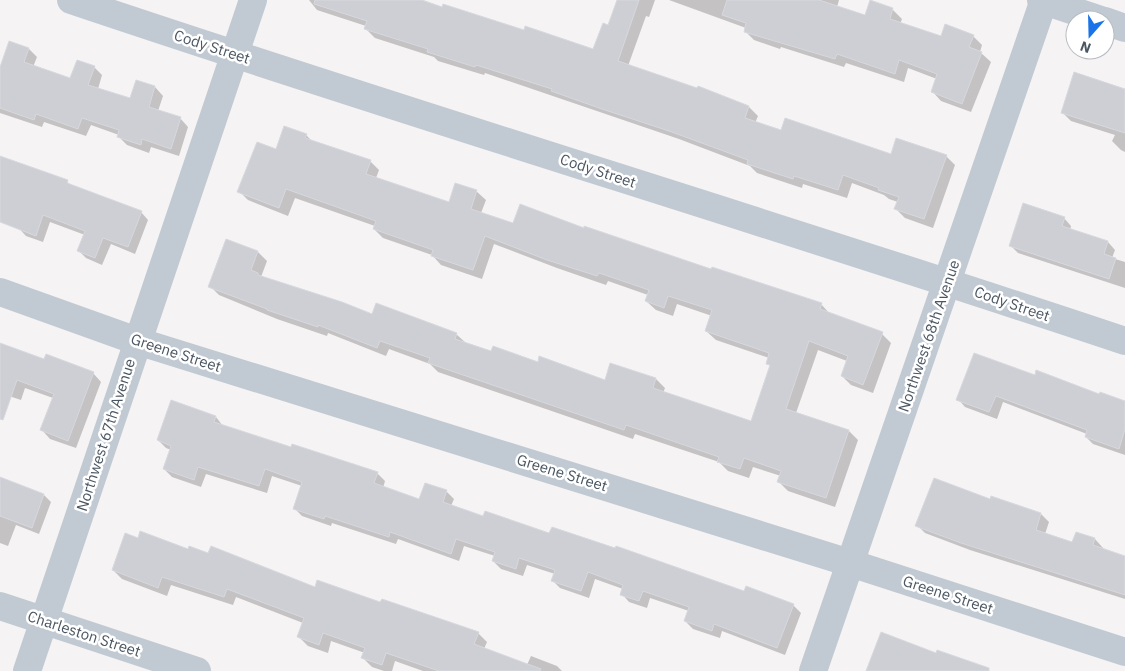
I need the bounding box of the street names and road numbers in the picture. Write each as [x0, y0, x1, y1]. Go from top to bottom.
street label: Cody Street [172, 25, 252, 68]
street label: Cody Street [558, 149, 638, 192]
street label: Northwest 68th Avenue [894, 257, 963, 414]
street label: Cody Street [972, 282, 1052, 325]
street label: Greene Street [129, 329, 224, 376]
street label: Northwest 67th Avenue [72, 356, 139, 514]
street label: Greene Street [515, 450, 610, 495]
street label: Greene Street [901, 571, 996, 618]
street label: Charleston Street [25, 606, 143, 661]

